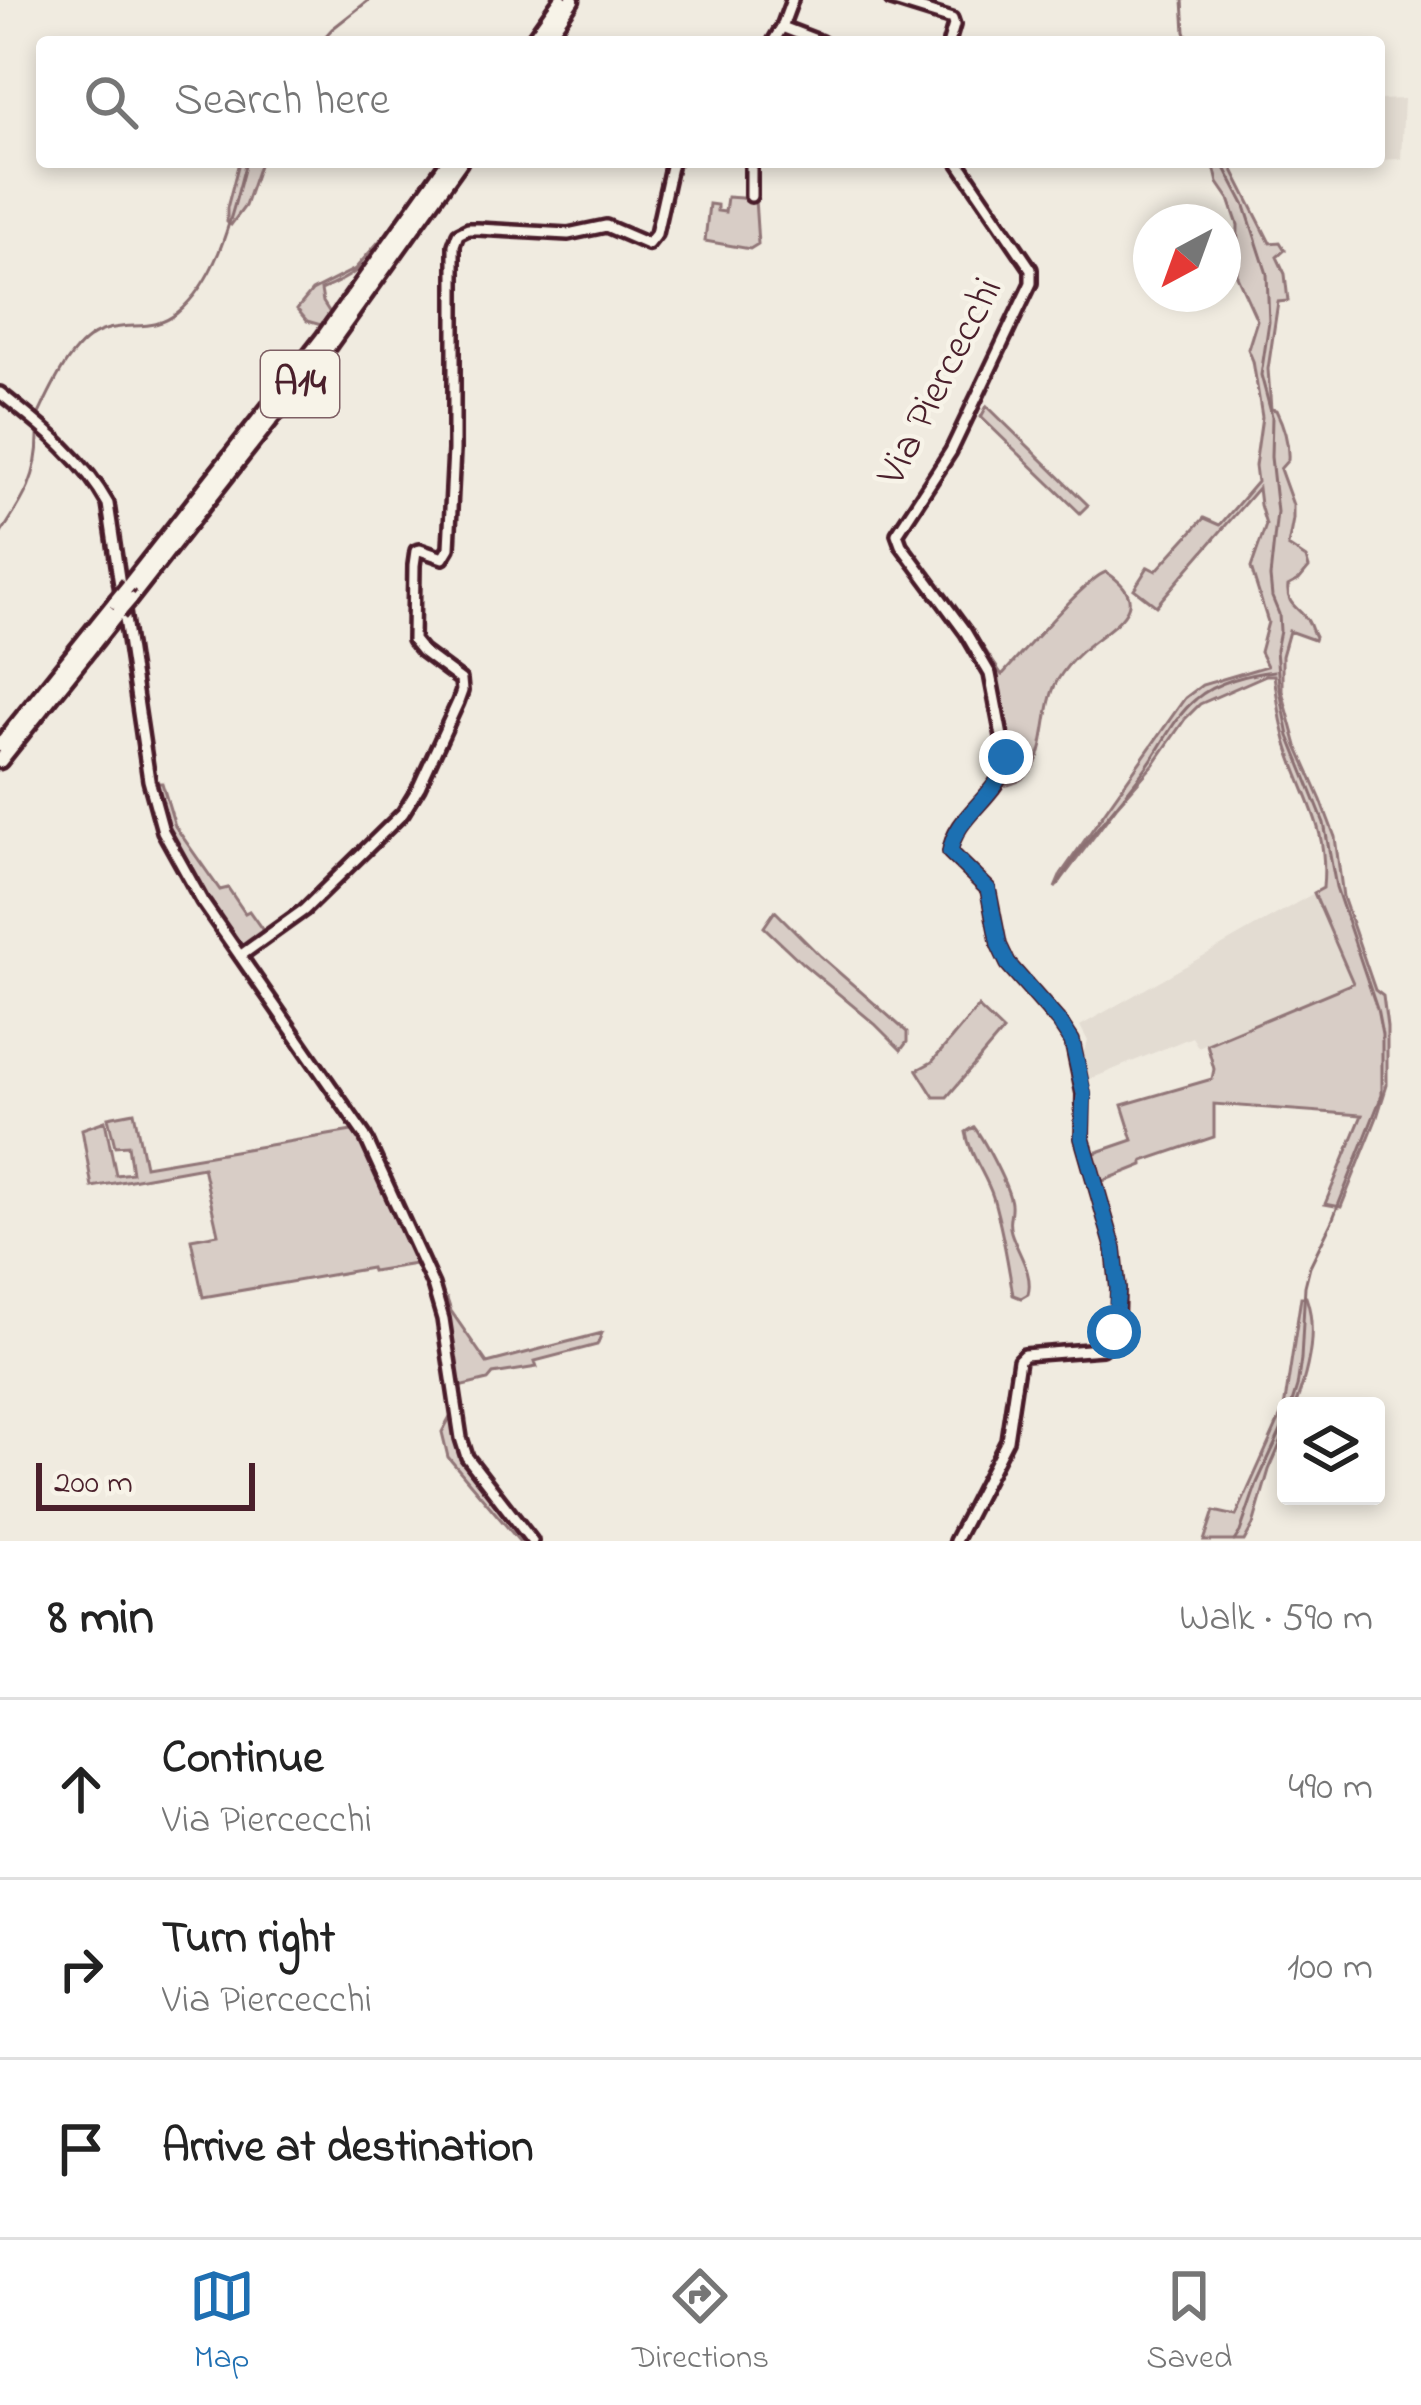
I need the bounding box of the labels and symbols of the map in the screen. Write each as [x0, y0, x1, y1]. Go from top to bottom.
north arrow [1133, 204, 1241, 312]
street label: Via Piercecchi [862, 267, 1019, 497]
road number: A14 [261, 351, 339, 417]
route end [979, 730, 1033, 784]
route start [1087, 1305, 1141, 1359]
scale bar [36, 1457, 255, 1510]

